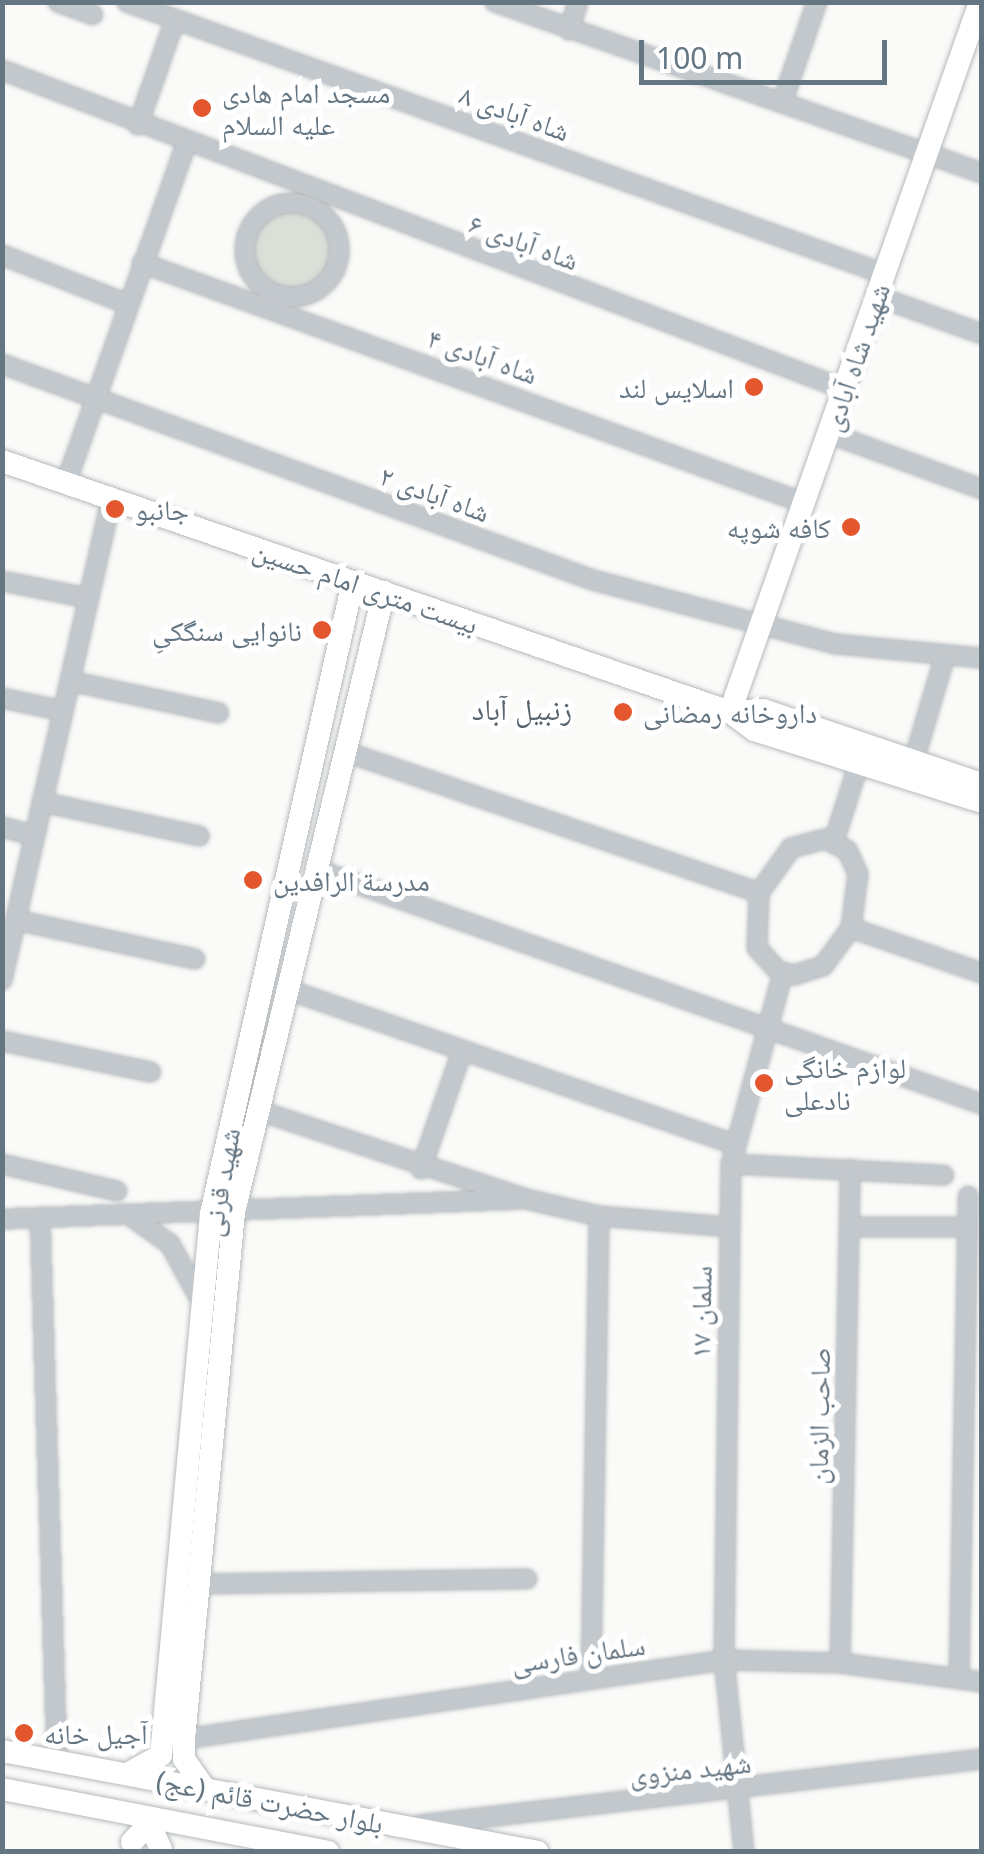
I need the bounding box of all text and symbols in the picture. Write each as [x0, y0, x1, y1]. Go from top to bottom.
scale bar [644, 20, 892, 82]
text: 100 m [656, 37, 743, 78]
place label: مسجد امام هادی علیه السلام [222, 75, 390, 141]
street label: شاه آبادی ۸ [455, 77, 575, 147]
marker: مسجد امام هادی علیه السلام [191, 97, 213, 119]
street label: شاه آبادی ۶ [464, 206, 584, 276]
street label: شهید شاه آبادی [814, 279, 896, 435]
street label: شاه آبادی ۴ [423, 320, 543, 390]
place label: اسلایس لند [619, 370, 734, 404]
marker: اسلایس لند [743, 376, 765, 398]
street label: شاه آبادی ۲ [375, 458, 495, 528]
place label: جانبو [135, 492, 189, 526]
marker: جانبو [104, 498, 126, 520]
place label: کافه شوپه [727, 510, 831, 544]
marker: کافه شوپه [840, 516, 862, 538]
street label: بیست متری امام حسین [249, 532, 483, 640]
place label: نانوایی سنگکیِ [152, 613, 302, 647]
marker: نانوایی سنگکیِ [311, 619, 333, 641]
district label: زنبیل آباد [472, 691, 572, 727]
place label: داروخانه رمضانی [643, 695, 817, 729]
marker: داروخانه رمضانی [612, 701, 634, 723]
place label: مدرسة الرافدین [273, 863, 430, 897]
marker: مدرسة الرافدین [242, 869, 264, 891]
place label: لوازم خانگی نادعلی [784, 1050, 906, 1116]
marker: لوازم خانگی نادعلی [753, 1072, 775, 1094]
street label: شهید قرنی [194, 1125, 246, 1239]
street label: سلمان ۱۷ [682, 1265, 718, 1359]
street label: صاحب الزمان [800, 1347, 836, 1485]
street label: سلمان فارسی [509, 1627, 647, 1679]
place label: آجیل خانه [44, 1716, 148, 1750]
marker: آجیل خانه [13, 1722, 35, 1744]
street label: شهید منزوی [627, 1745, 753, 1791]
street label: بلوار حضرت قائم (عج) [154, 1763, 386, 1839]

